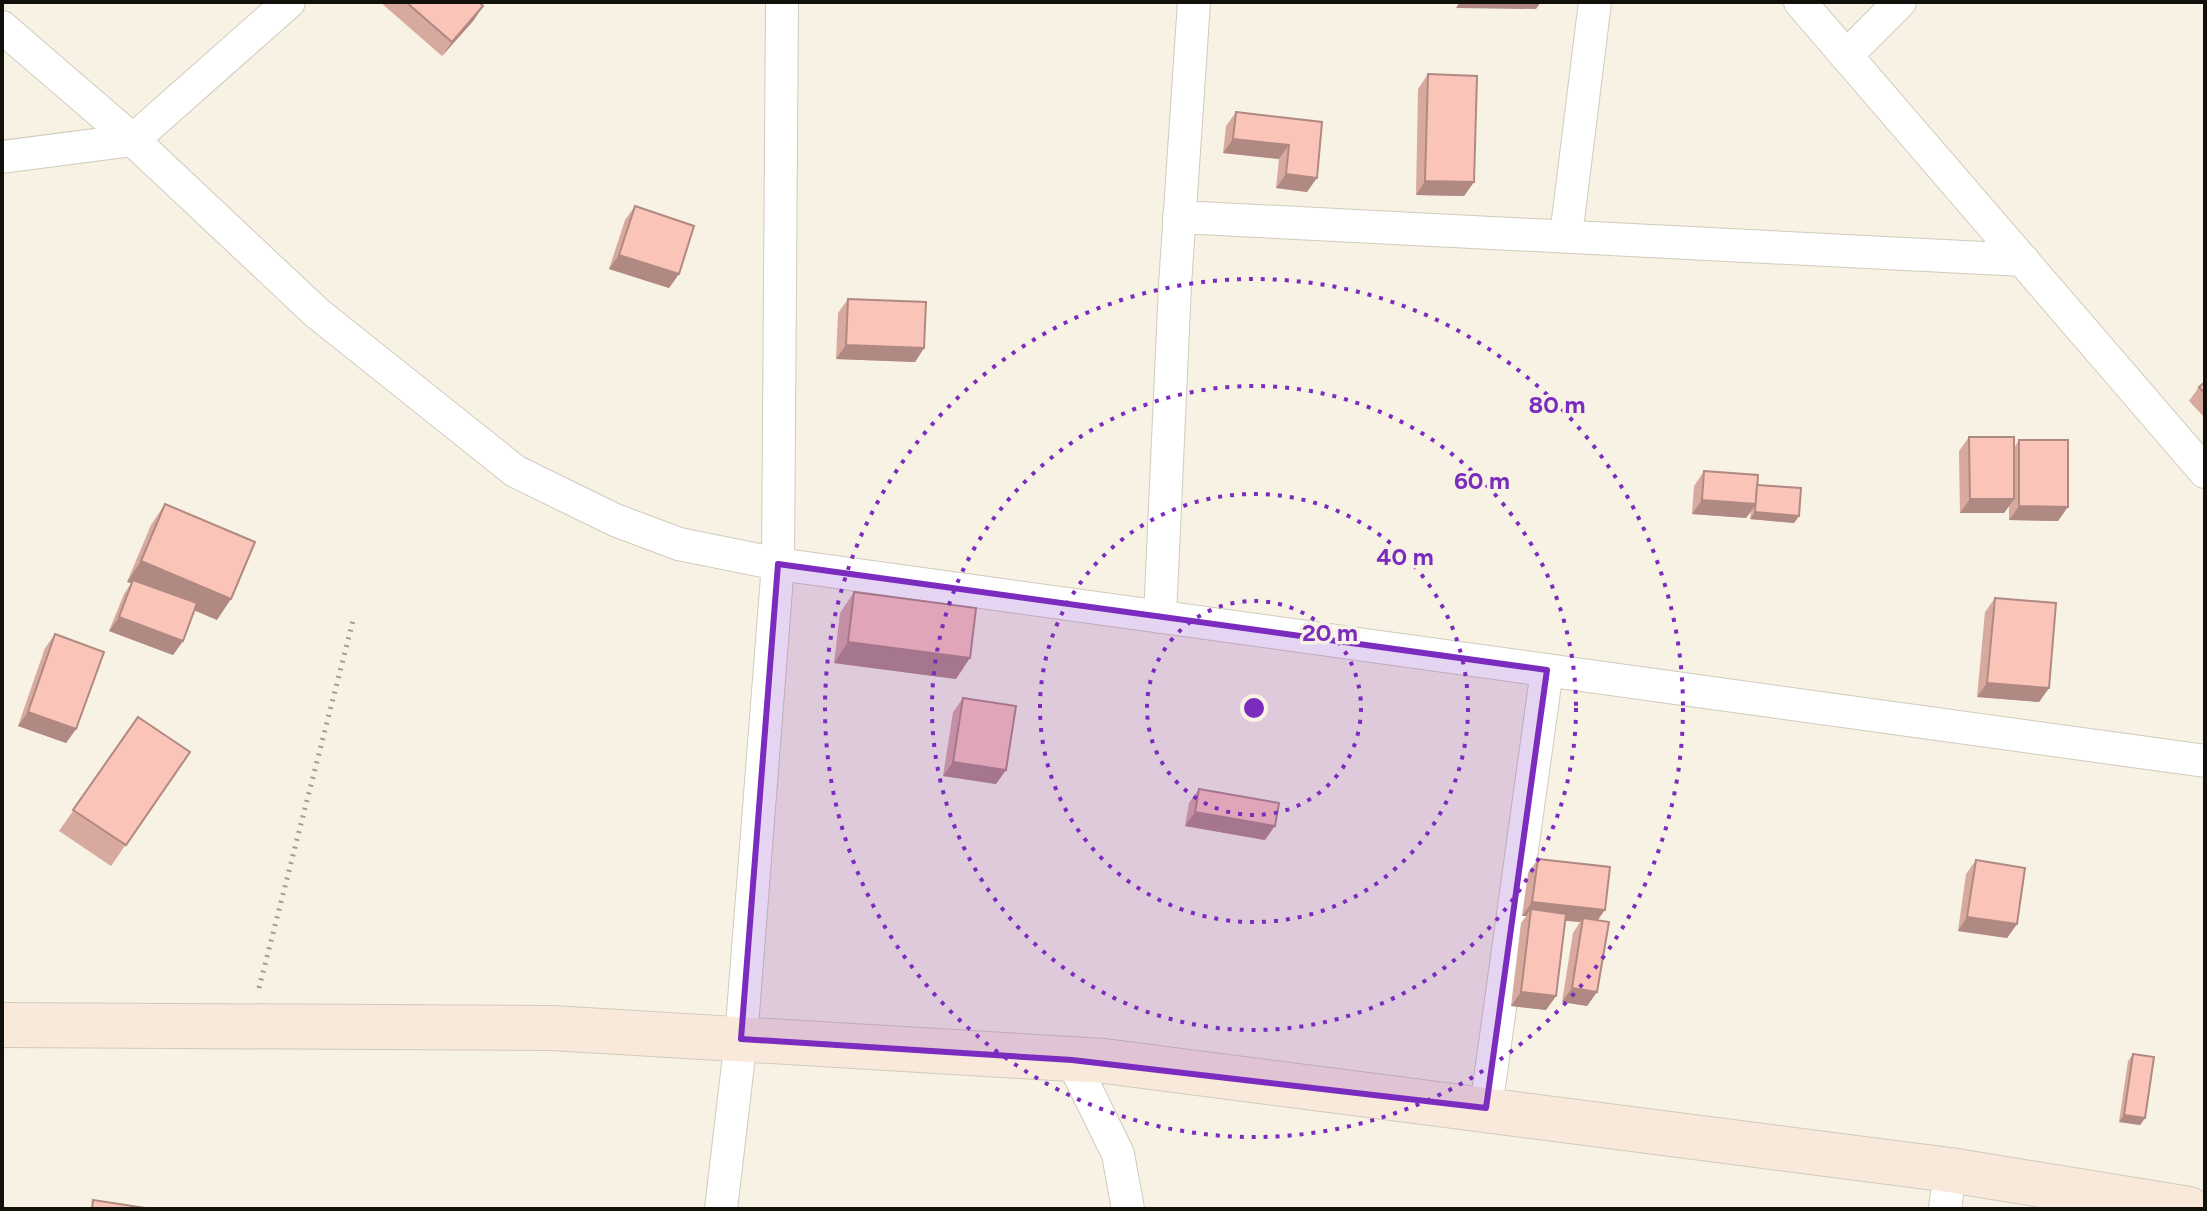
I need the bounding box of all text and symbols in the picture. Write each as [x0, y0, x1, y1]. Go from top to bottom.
text: 80 m [1529, 390, 1585, 419]
text: 60 m [1454, 466, 1510, 495]
text: 40 m [1376, 542, 1434, 571]
text: 20 m [1302, 618, 1358, 647]
centre of rings [1240, 694, 1268, 722]

